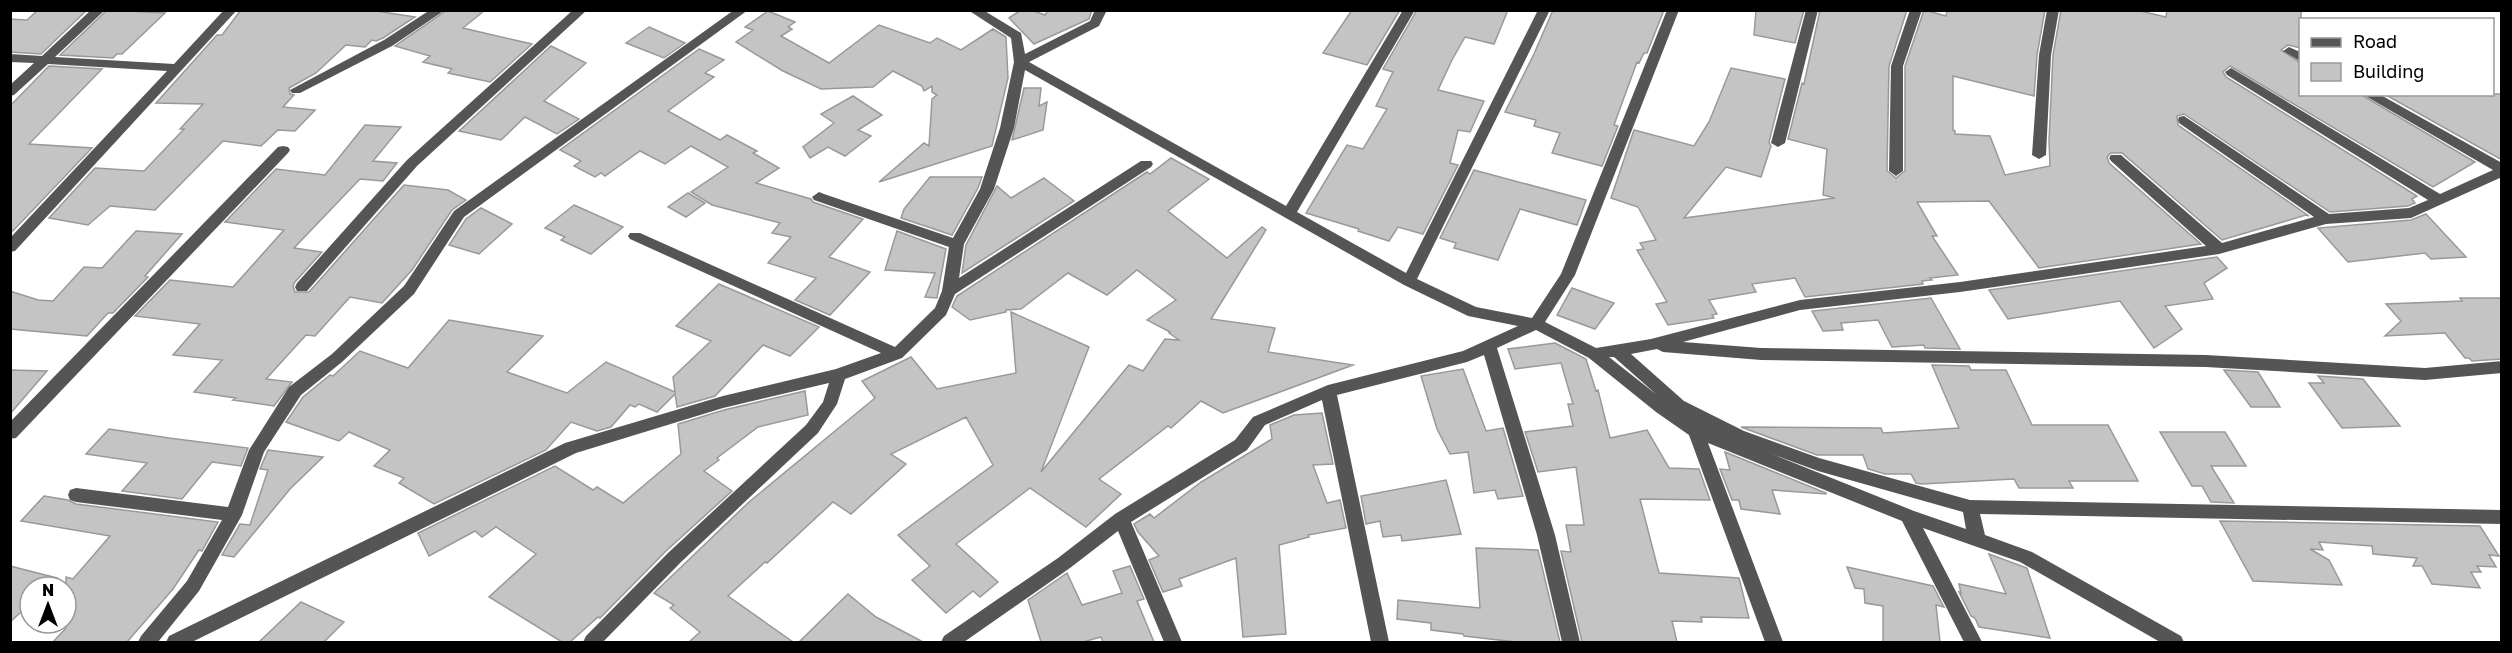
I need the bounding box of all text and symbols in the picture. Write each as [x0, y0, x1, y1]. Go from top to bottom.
legend [2299, 18, 2494, 96]
text: Road [2353, 30, 2397, 52]
text: Building [2353, 60, 2424, 82]
north arrow [18, 575, 78, 635]
text: N [42, 580, 54, 600]

